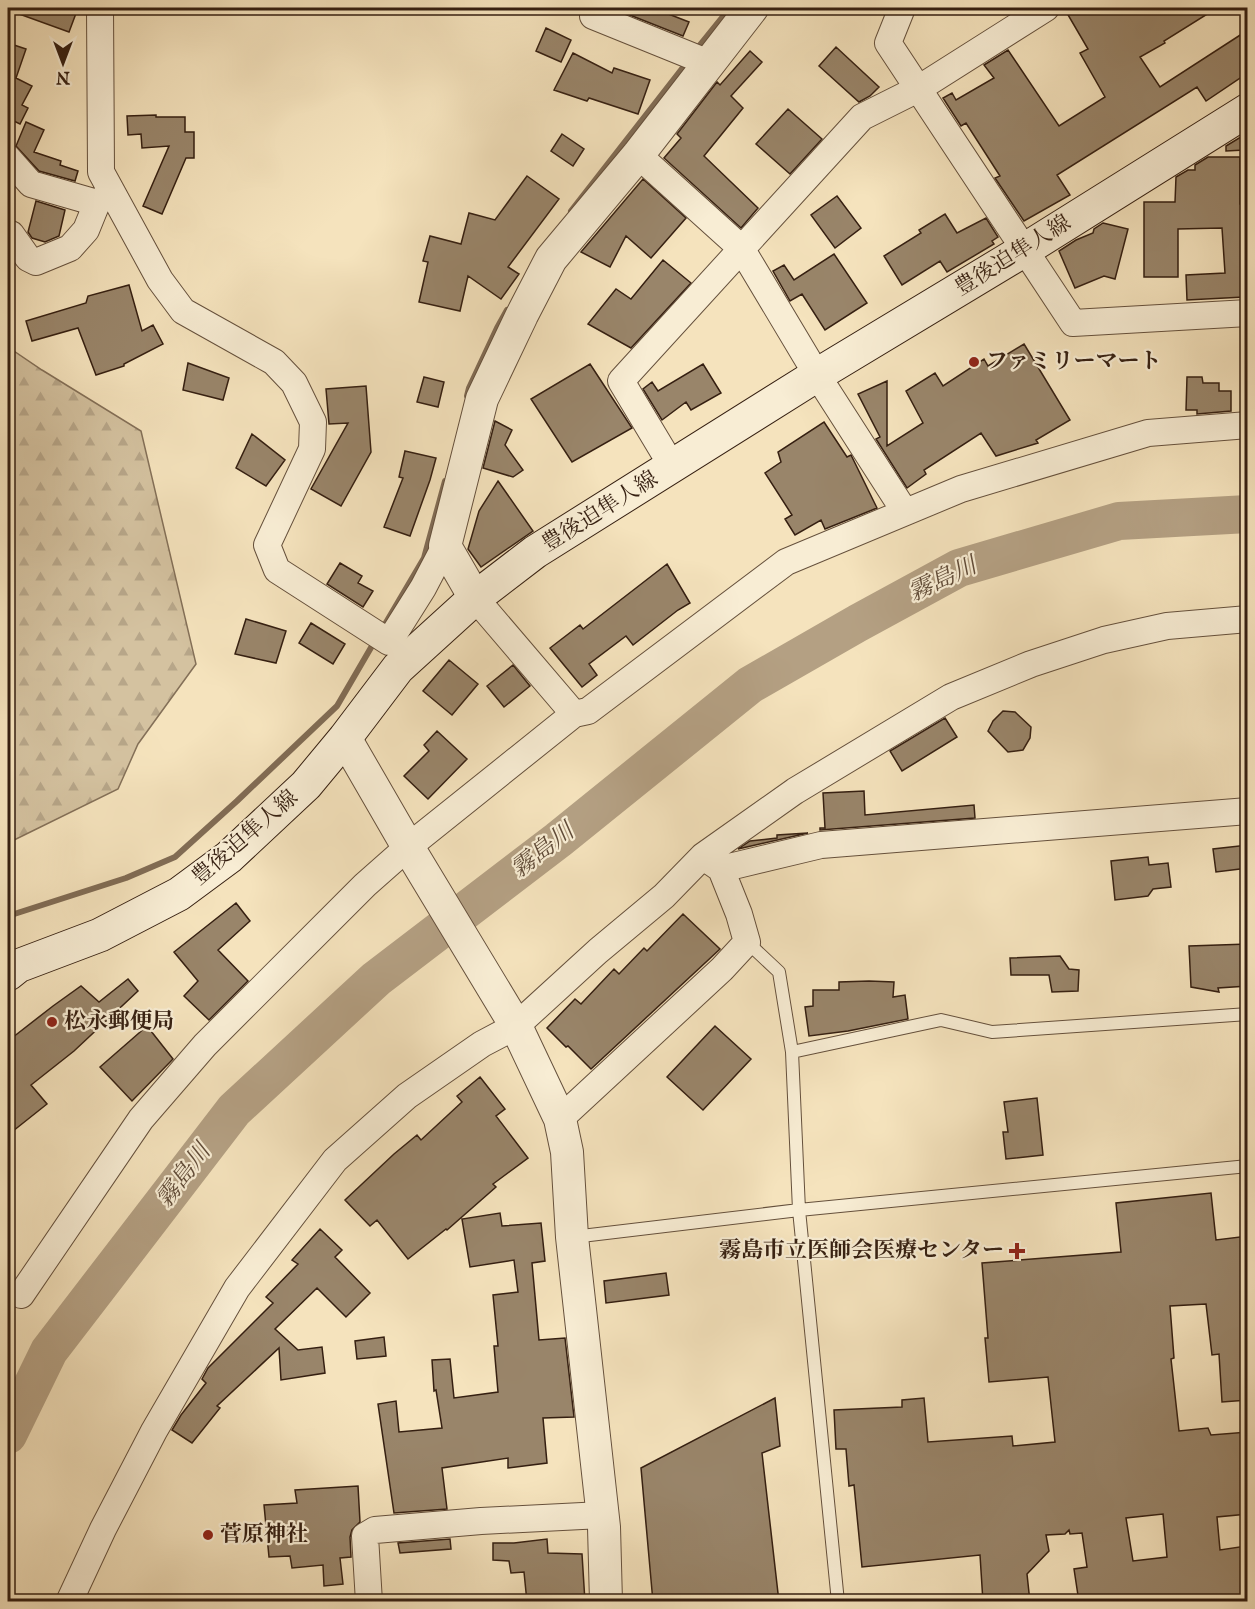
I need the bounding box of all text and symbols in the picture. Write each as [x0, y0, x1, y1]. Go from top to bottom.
north arrow [33, 33, 93, 93]
text: N [56, 66, 71, 86]
street label: 豊後迫隼人線 [950, 209, 1076, 303]
place label: ファミリーマート [986, 348, 1162, 376]
marker: ファミリーマート [967, 355, 981, 369]
street label: 豊後迫隼人線 [537, 465, 663, 559]
water label: 霧島川 [904, 549, 985, 609]
street label: 豊後迫隼人線 [186, 784, 304, 892]
water label: 霧島川 [505, 815, 583, 885]
place label: 松永郵便局 [64, 1008, 174, 1036]
marker: 松永郵便局 [45, 1015, 59, 1029]
water label: 霧島川 [150, 1136, 220, 1214]
place label: 霧島市立医師会医療センター [719, 1237, 1004, 1265]
marker: 霧島市立医師会医療センター [1008, 1242, 1026, 1260]
place label: 菅原神社 [220, 1521, 308, 1549]
marker: 菅原神社 [201, 1528, 215, 1542]

